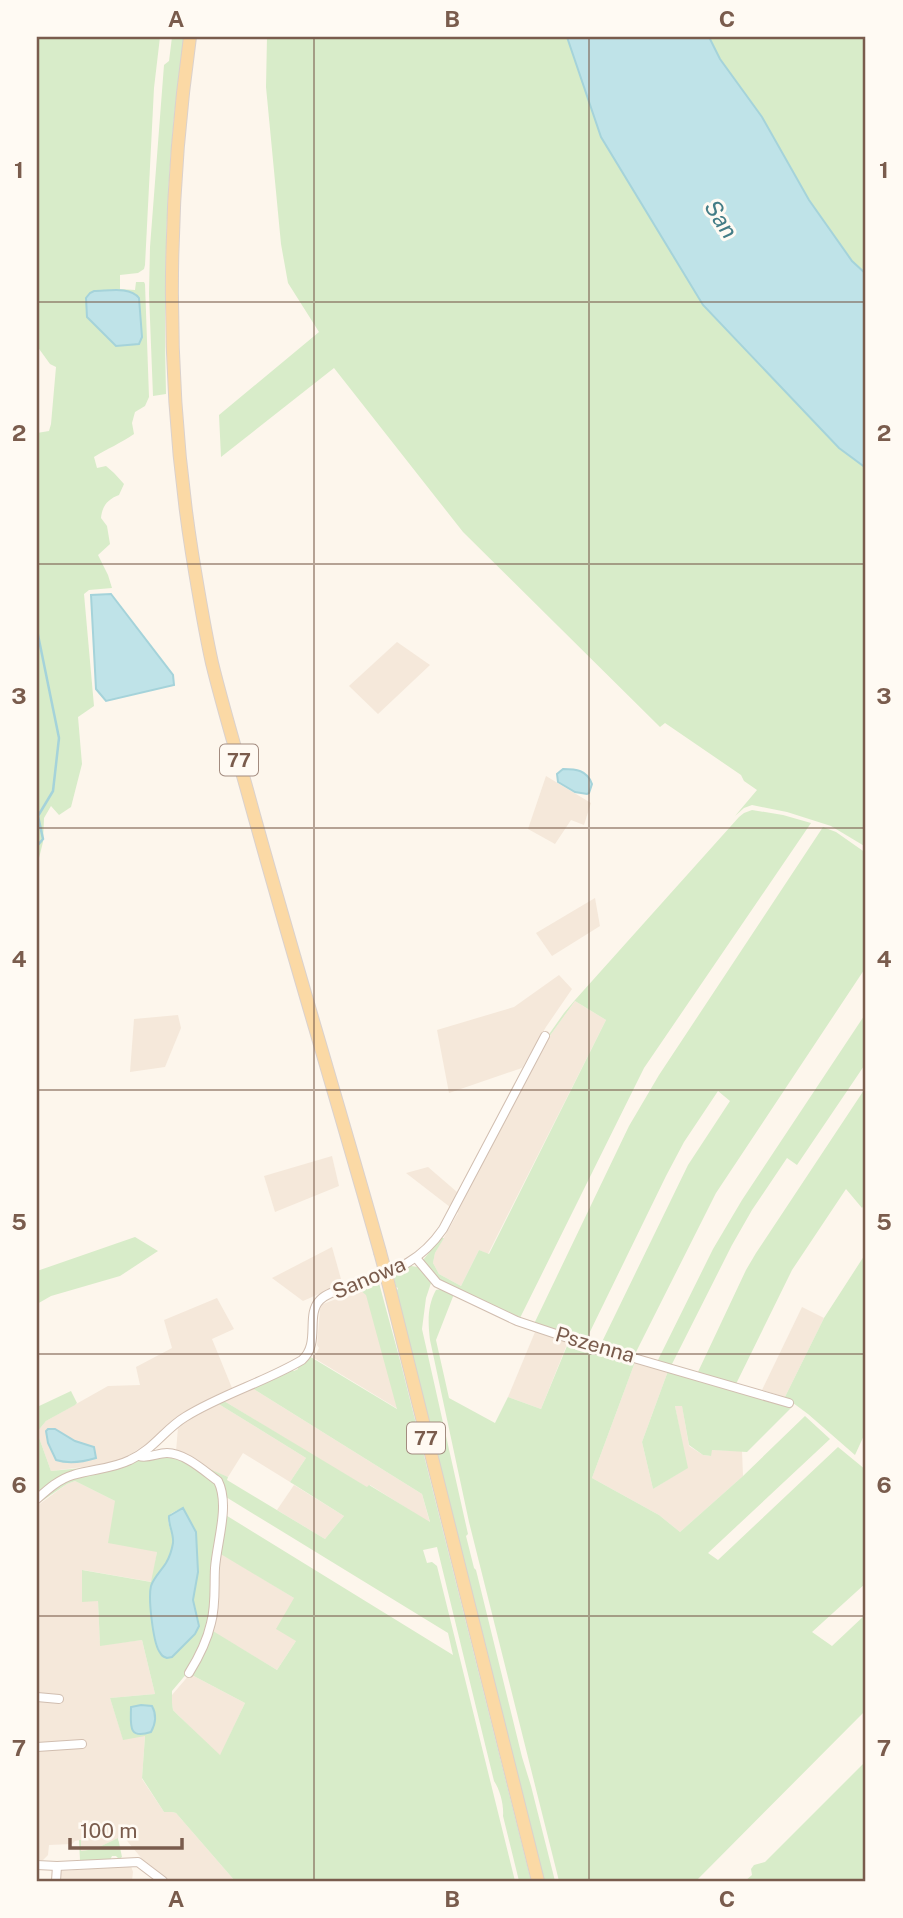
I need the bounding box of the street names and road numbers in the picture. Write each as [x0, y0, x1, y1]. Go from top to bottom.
road number: 77 [220, 744, 258, 776]
street label: Sanowa [328, 1251, 409, 1304]
street label: Pszenna [553, 1321, 638, 1368]
road number: 77 [407, 1422, 445, 1454]

